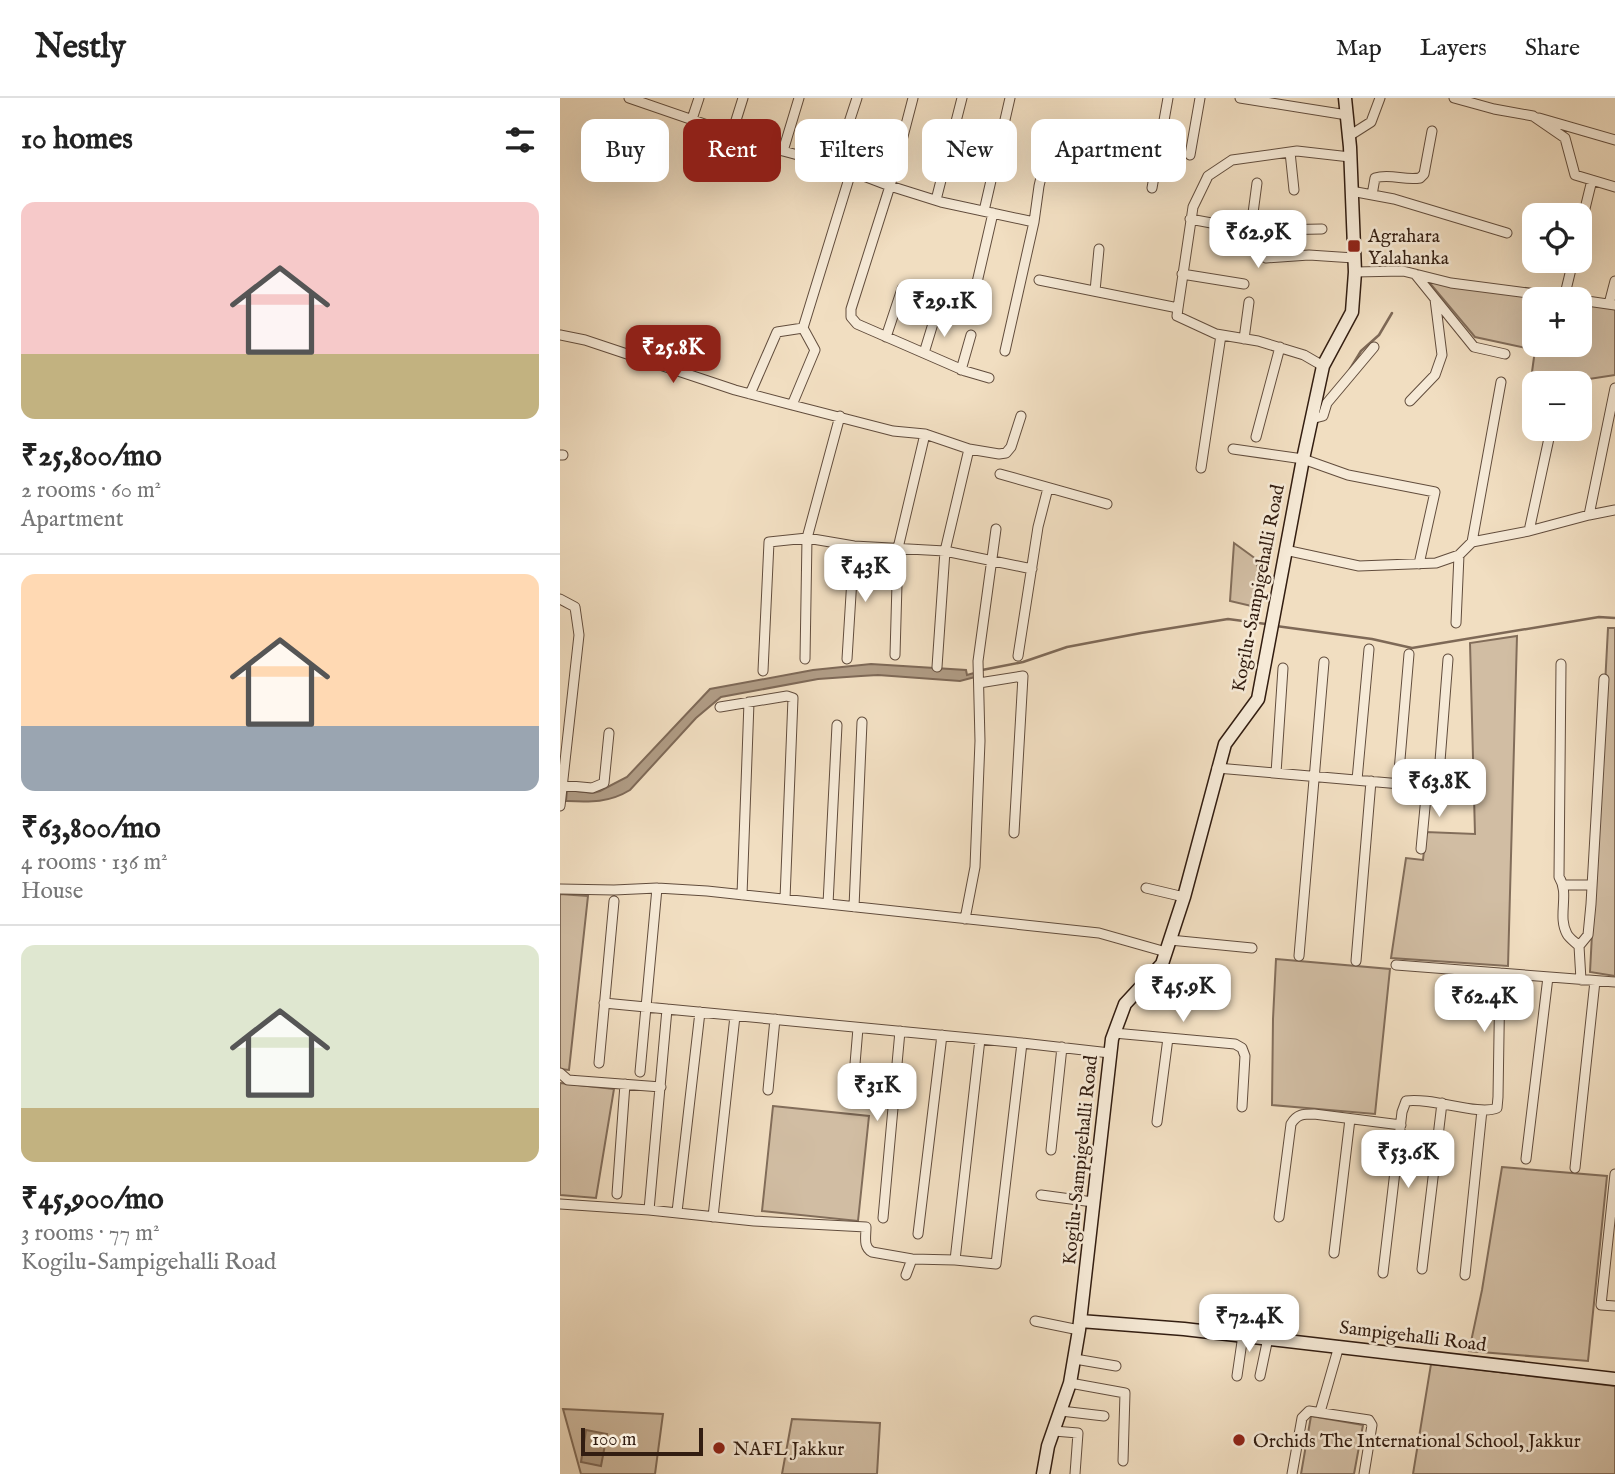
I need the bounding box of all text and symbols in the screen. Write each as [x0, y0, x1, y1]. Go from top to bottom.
text: Nestly [35, 27, 126, 69]
text: Map [1336, 33, 1382, 64]
text: Layers [1420, 33, 1487, 64]
text: Share [1525, 33, 1580, 64]
chip: Buy [581, 119, 669, 182]
chip: Rent [683, 119, 781, 182]
chip: Filters [795, 119, 908, 182]
chip: New [922, 119, 1017, 182]
chip: Apartment [1031, 119, 1186, 182]
text: 10 homes [21, 121, 133, 159]
icon: filters [501, 121, 539, 159]
map controls [1522, 203, 1592, 441]
button: locate [1522, 203, 1592, 273]
pin: ₹62.9K [1201, 211, 1315, 270]
text: ₹62.9K [1225, 218, 1291, 247]
place label: Agrahara Yalahanka [1367, 225, 1450, 271]
marker: Agrahara Yalahanka [1346, 238, 1362, 254]
icon: home [217, 247, 343, 373]
pin: ₹29.1K [887, 280, 1001, 339]
text: ₹29.1K [912, 287, 976, 316]
button: + [1522, 287, 1592, 357]
pin: ₹25.8K [616, 326, 730, 385]
text: ₹25.8K [642, 333, 704, 362]
button: − [1522, 371, 1592, 441]
text: ₹25,800/mo [21, 438, 162, 476]
text: 2 rooms · 60 m² [21, 476, 161, 505]
street label: Kogilu-Sampigehalli Road [1227, 482, 1291, 694]
text: Apartment [21, 505, 124, 534]
pin: ₹43K [824, 545, 906, 604]
text: ₹43K [840, 552, 890, 581]
icon: home [217, 619, 343, 745]
pin: ₹63.8K [1382, 760, 1496, 819]
text: ₹63.8K [1408, 767, 1470, 796]
text: ₹63,800/mo [21, 810, 161, 848]
text: 4 rooms · 136 m² [21, 848, 168, 877]
text: House [21, 877, 83, 906]
pin: ₹45.9K [1126, 964, 1240, 1024]
text: ₹45.9K [1151, 972, 1215, 1001]
pin: ₹62.4K [1427, 974, 1541, 1034]
text: ₹62.4K [1451, 982, 1517, 1011]
icon: home [217, 990, 343, 1116]
street label: Kogilu-Sampigehalli Road [1058, 1053, 1104, 1266]
pin: ₹31K [836, 1063, 918, 1123]
text: ₹31K [854, 1071, 900, 1100]
pin: ₹53.6K [1351, 1130, 1465, 1190]
text: ₹53.6K [1377, 1138, 1439, 1167]
text: ₹45,900/mo [21, 1181, 164, 1219]
text: 3 rooms · 77 m² [21, 1219, 160, 1248]
text: Kogilu-Sampigehalli Road [21, 1248, 276, 1277]
pin: ₹72.4K [1192, 1294, 1306, 1354]
text: ₹72.4K [1215, 1302, 1283, 1331]
street label: Sampigehalli Road [1338, 1316, 1488, 1358]
scale bar [581, 1425, 704, 1457]
text: 100 m [592, 1428, 636, 1452]
place label: Orchids The International School, Jakkur [1253, 1430, 1581, 1454]
marker: Orchids The International School, Jakkur [1231, 1432, 1247, 1448]
place label: NAFL Jakkur [733, 1438, 844, 1462]
marker: NAFL Jakkur [711, 1440, 727, 1456]

